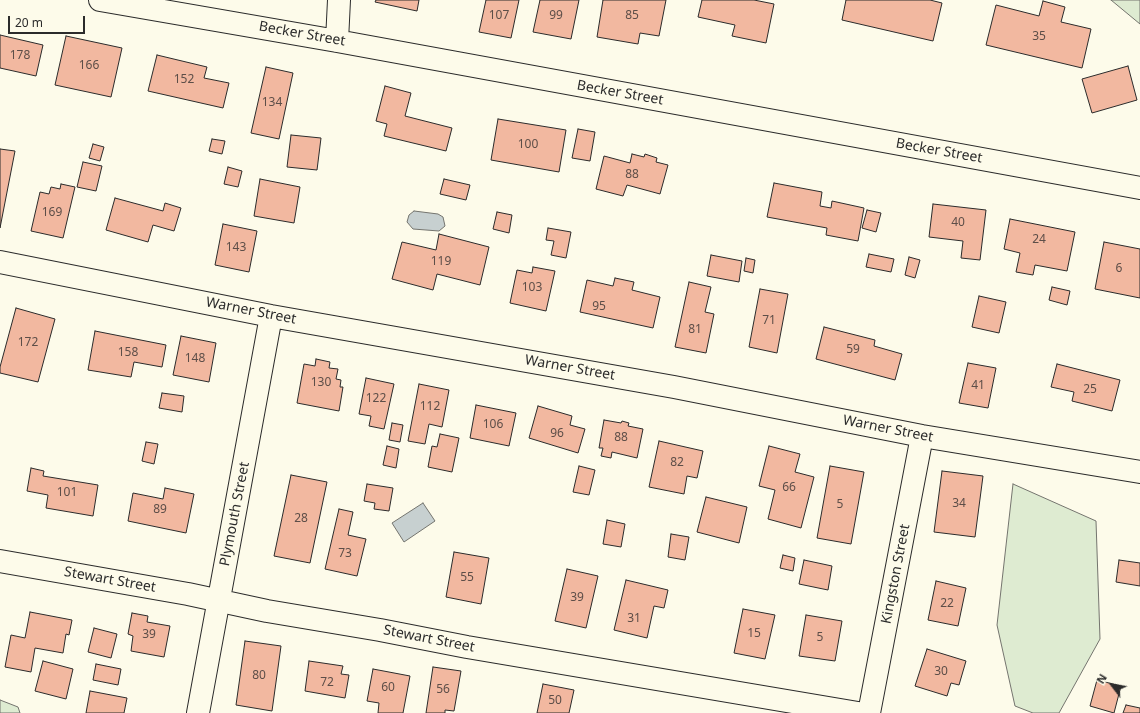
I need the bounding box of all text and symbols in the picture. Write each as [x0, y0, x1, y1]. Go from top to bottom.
scale bar [10, 8, 87, 34]
house number: 107 [489, 9, 509, 23]
house number: 99 [549, 9, 563, 23]
house number: 85 [625, 9, 639, 23]
text: 20 m [15, 14, 43, 31]
street label: Becker Street [257, 18, 347, 50]
house number: 35 [1032, 30, 1046, 44]
house number: 178 [10, 49, 30, 63]
house number: 166 [79, 59, 99, 73]
house number: 152 [174, 73, 194, 87]
street label: Becker Street [575, 77, 665, 109]
house number: 134 [262, 96, 282, 110]
street label: Becker Street [894, 135, 984, 167]
house number: 100 [518, 138, 538, 152]
house number: 88 [625, 168, 639, 182]
house number: 169 [42, 206, 62, 220]
house number: 40 [951, 216, 965, 230]
house number: 24 [1032, 233, 1046, 247]
house number: 143 [226, 241, 246, 255]
house number: 119 [431, 255, 451, 269]
house number: 6 [1116, 262, 1122, 276]
house number: 103 [522, 281, 542, 295]
street label: Warner Street [205, 294, 297, 328]
house number: 95 [592, 300, 606, 314]
house number: 71 [762, 314, 776, 328]
house number: 81 [688, 323, 702, 337]
house number: 172 [18, 336, 38, 350]
house number: 59 [846, 343, 860, 357]
house number: 158 [118, 346, 138, 360]
house number: 148 [185, 352, 205, 366]
street label: Warner Street [524, 352, 616, 384]
house number: 130 [311, 376, 331, 390]
house number: 41 [971, 379, 985, 393]
house number: 25 [1083, 383, 1097, 397]
house number: 122 [366, 392, 386, 406]
house number: 112 [420, 400, 440, 414]
street label: Warner Street [842, 412, 934, 446]
house number: 106 [483, 418, 503, 432]
house number: 96 [550, 427, 564, 441]
house number: 88 [614, 431, 628, 445]
house number: 82 [670, 456, 684, 470]
street label: Plymouth Street [217, 460, 253, 568]
house number: 66 [782, 481, 796, 495]
house number: 101 [57, 486, 77, 500]
house number: 34 [952, 497, 966, 511]
house number: 5 [837, 498, 843, 512]
house number: 89 [153, 503, 167, 517]
house number: 28 [294, 512, 308, 526]
street label: Kingston Street [878, 523, 914, 625]
house number: 73 [338, 547, 352, 561]
street label: Stewart Street [63, 564, 157, 596]
house number: 55 [460, 571, 474, 585]
house number: 39 [570, 591, 584, 605]
house number: 22 [940, 597, 954, 611]
house number: 31 [627, 612, 641, 626]
street label: Stewart Street [382, 622, 476, 656]
house number: 15 [747, 627, 761, 641]
house number: 39 [142, 628, 156, 642]
house number: 5 [817, 631, 823, 645]
house number: 30 [934, 665, 948, 679]
north arrow [1092, 665, 1132, 705]
house number: 80 [252, 669, 266, 683]
text: N [1093, 671, 1110, 686]
house number: 72 [320, 676, 334, 690]
house number: 60 [381, 681, 395, 695]
house number: 56 [436, 683, 450, 697]
house number: 50 [548, 694, 562, 708]

